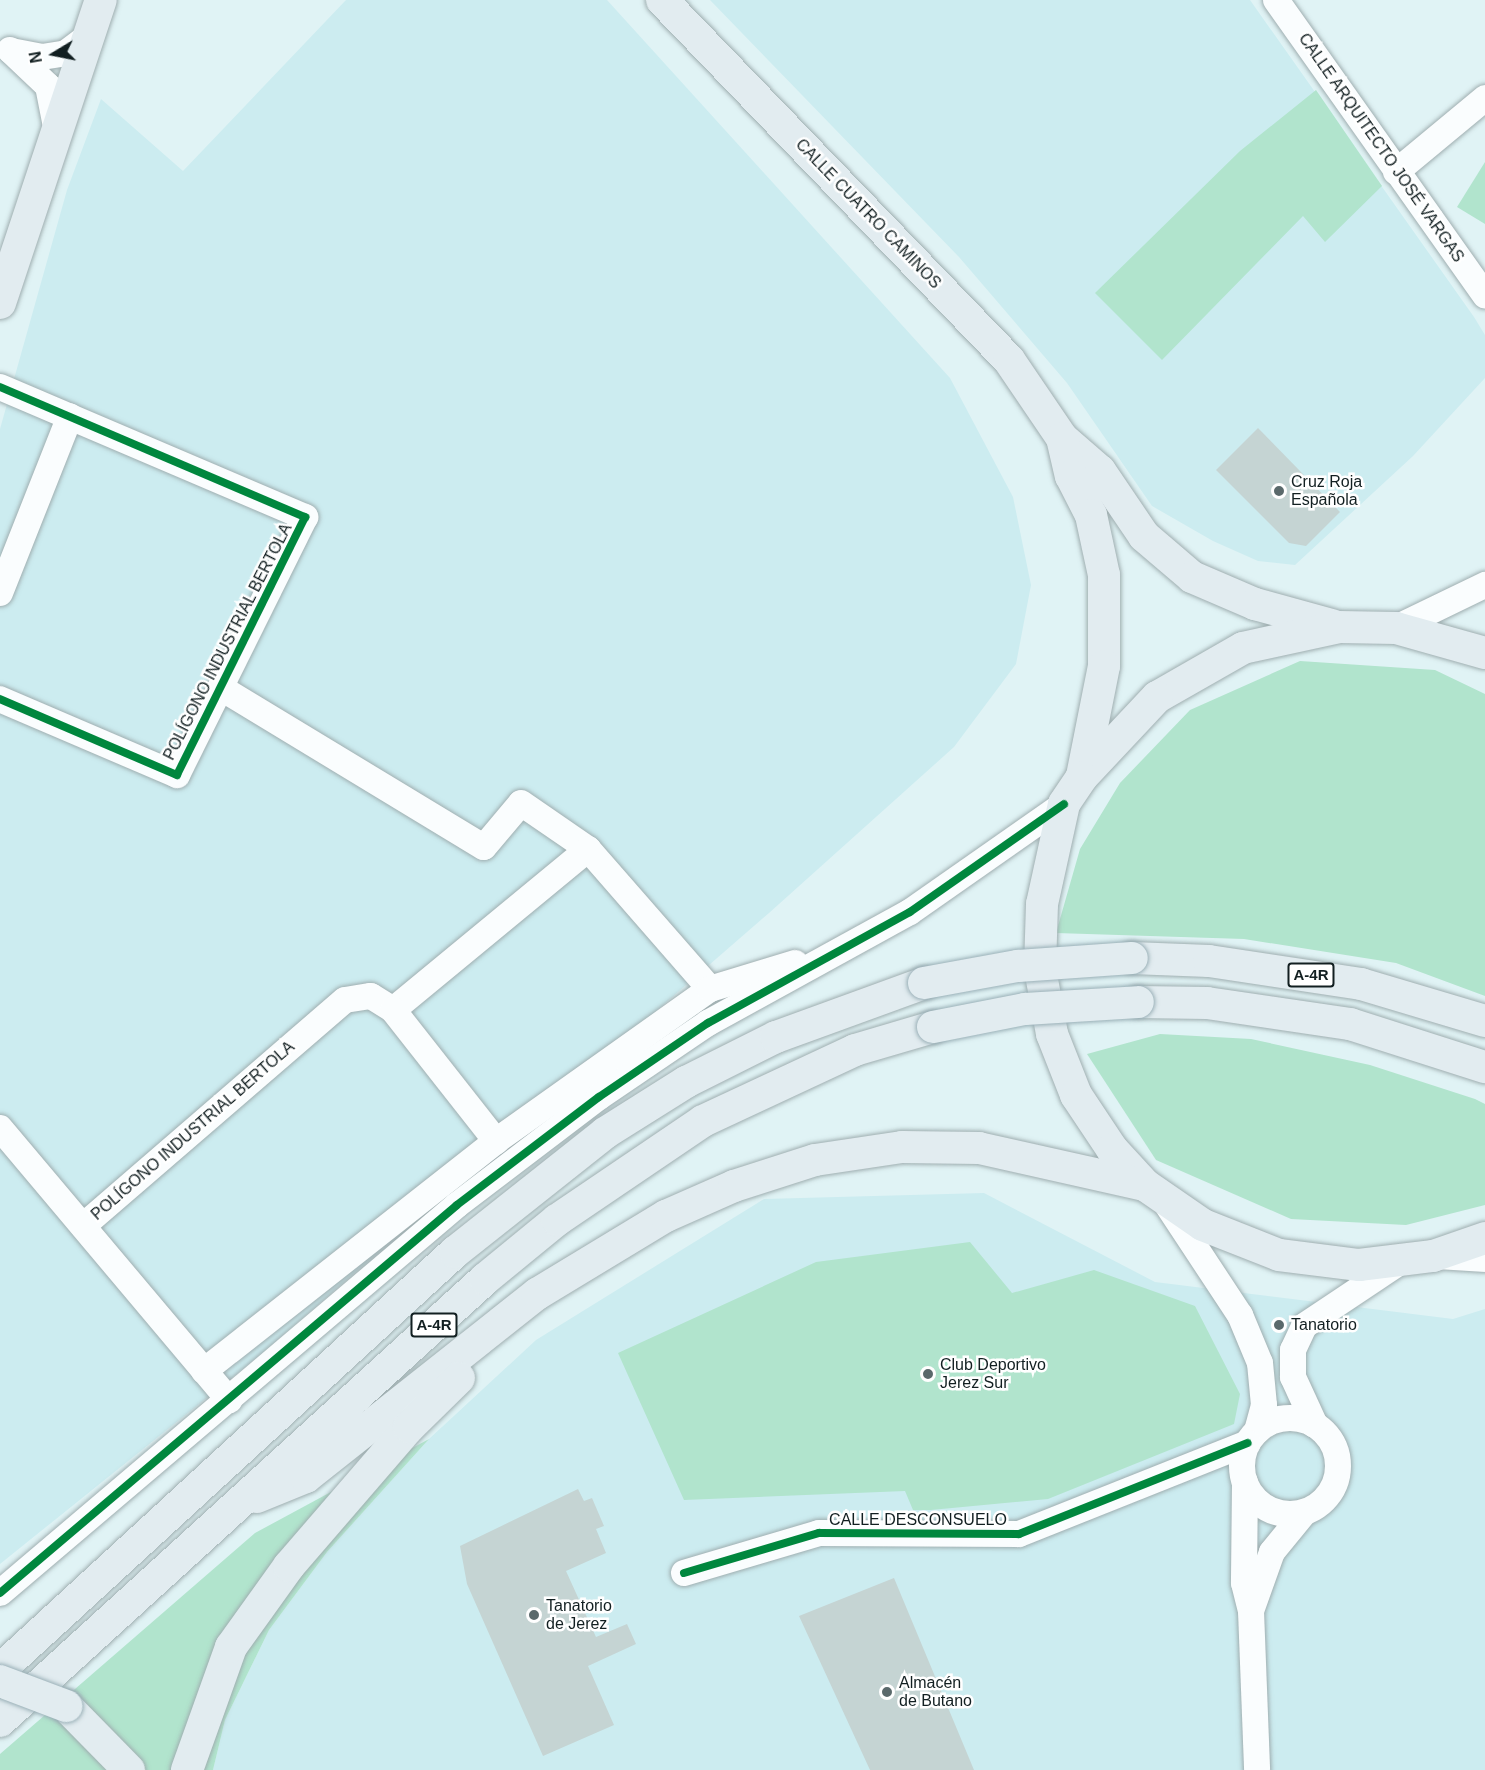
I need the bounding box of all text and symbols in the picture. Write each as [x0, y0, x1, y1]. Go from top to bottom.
north arrow [24, 24, 84, 84]
street label: CALLE ARQUITECTO JOSÉ VARGAS [1294, 29, 1468, 267]
text: N [26, 50, 45, 64]
street label: CALLE CUATRO CAMINOS [791, 135, 945, 293]
place label: Cruz Roja Española [1291, 472, 1362, 510]
marker: Cruz Roja Española [1272, 484, 1286, 498]
street label: POLÍGONO INDUSTRIAL BERTOLA [160, 520, 296, 764]
road number: A-4R [1287, 963, 1335, 987]
street label: POLÍGONO INDUSTRIAL BERTOLA [87, 1037, 299, 1225]
road number: A-4R [410, 1313, 458, 1337]
place label: Tanatorio [1291, 1315, 1357, 1335]
marker: Tanatorio [1272, 1318, 1286, 1332]
place label: Club Deportivo Jerez Sur [940, 1355, 1046, 1393]
marker: Club Deportivo Jerez Sur [921, 1367, 935, 1381]
street label: CALLE DESCONSUELO [829, 1510, 1007, 1530]
place label: Tanatorio de Jerez [546, 1596, 612, 1634]
marker: Tanatorio de Jerez [527, 1608, 541, 1622]
place label: Almacén de Butano [899, 1673, 972, 1711]
marker: Almacén de Butano [880, 1685, 894, 1699]

